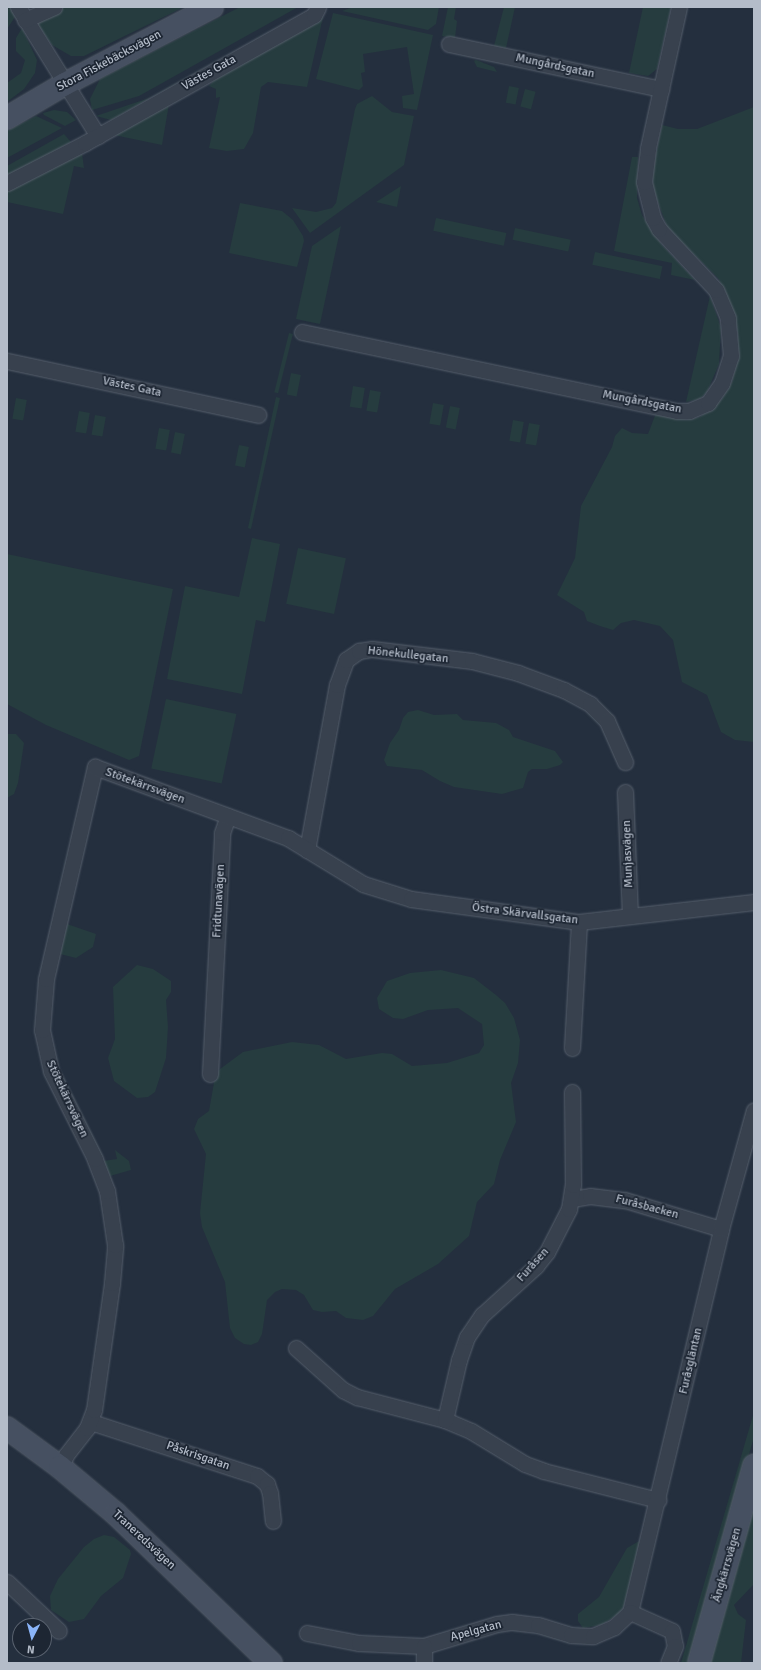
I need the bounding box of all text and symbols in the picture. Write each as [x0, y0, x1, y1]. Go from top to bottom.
street label: Stora Fiskebäcksvägen [54, 27, 164, 95]
street label: Mungårdsgatan [514, 51, 596, 81]
street label: Västes Gata [179, 52, 239, 94]
street label: Västes Gata [101, 374, 163, 400]
street label: Mungårdsgatan [601, 387, 683, 417]
street label: Hönekullegatan [367, 644, 449, 666]
street label: Stötekärrsvägen [103, 765, 187, 807]
street label: Munjasvägen [620, 820, 636, 888]
street label: Fridtunavägen [210, 864, 228, 938]
street label: Östra Skärvallsgatan [471, 900, 579, 928]
street label: Stötekärrsvägen [43, 1058, 91, 1140]
street label: Furåsbacken [614, 1192, 680, 1222]
street label: Furåsen [514, 1245, 552, 1285]
street label: Furåsgläntan [676, 1326, 706, 1396]
street label: Påskrisgatan [164, 1438, 232, 1474]
street label: Traneredsvägen [110, 1507, 178, 1573]
street label: Ängkärrsvägen [709, 1526, 745, 1604]
street label: Apelgatan [449, 1617, 503, 1645]
north arrow [12, 1618, 52, 1658]
text: N [26, 1643, 35, 1656]

